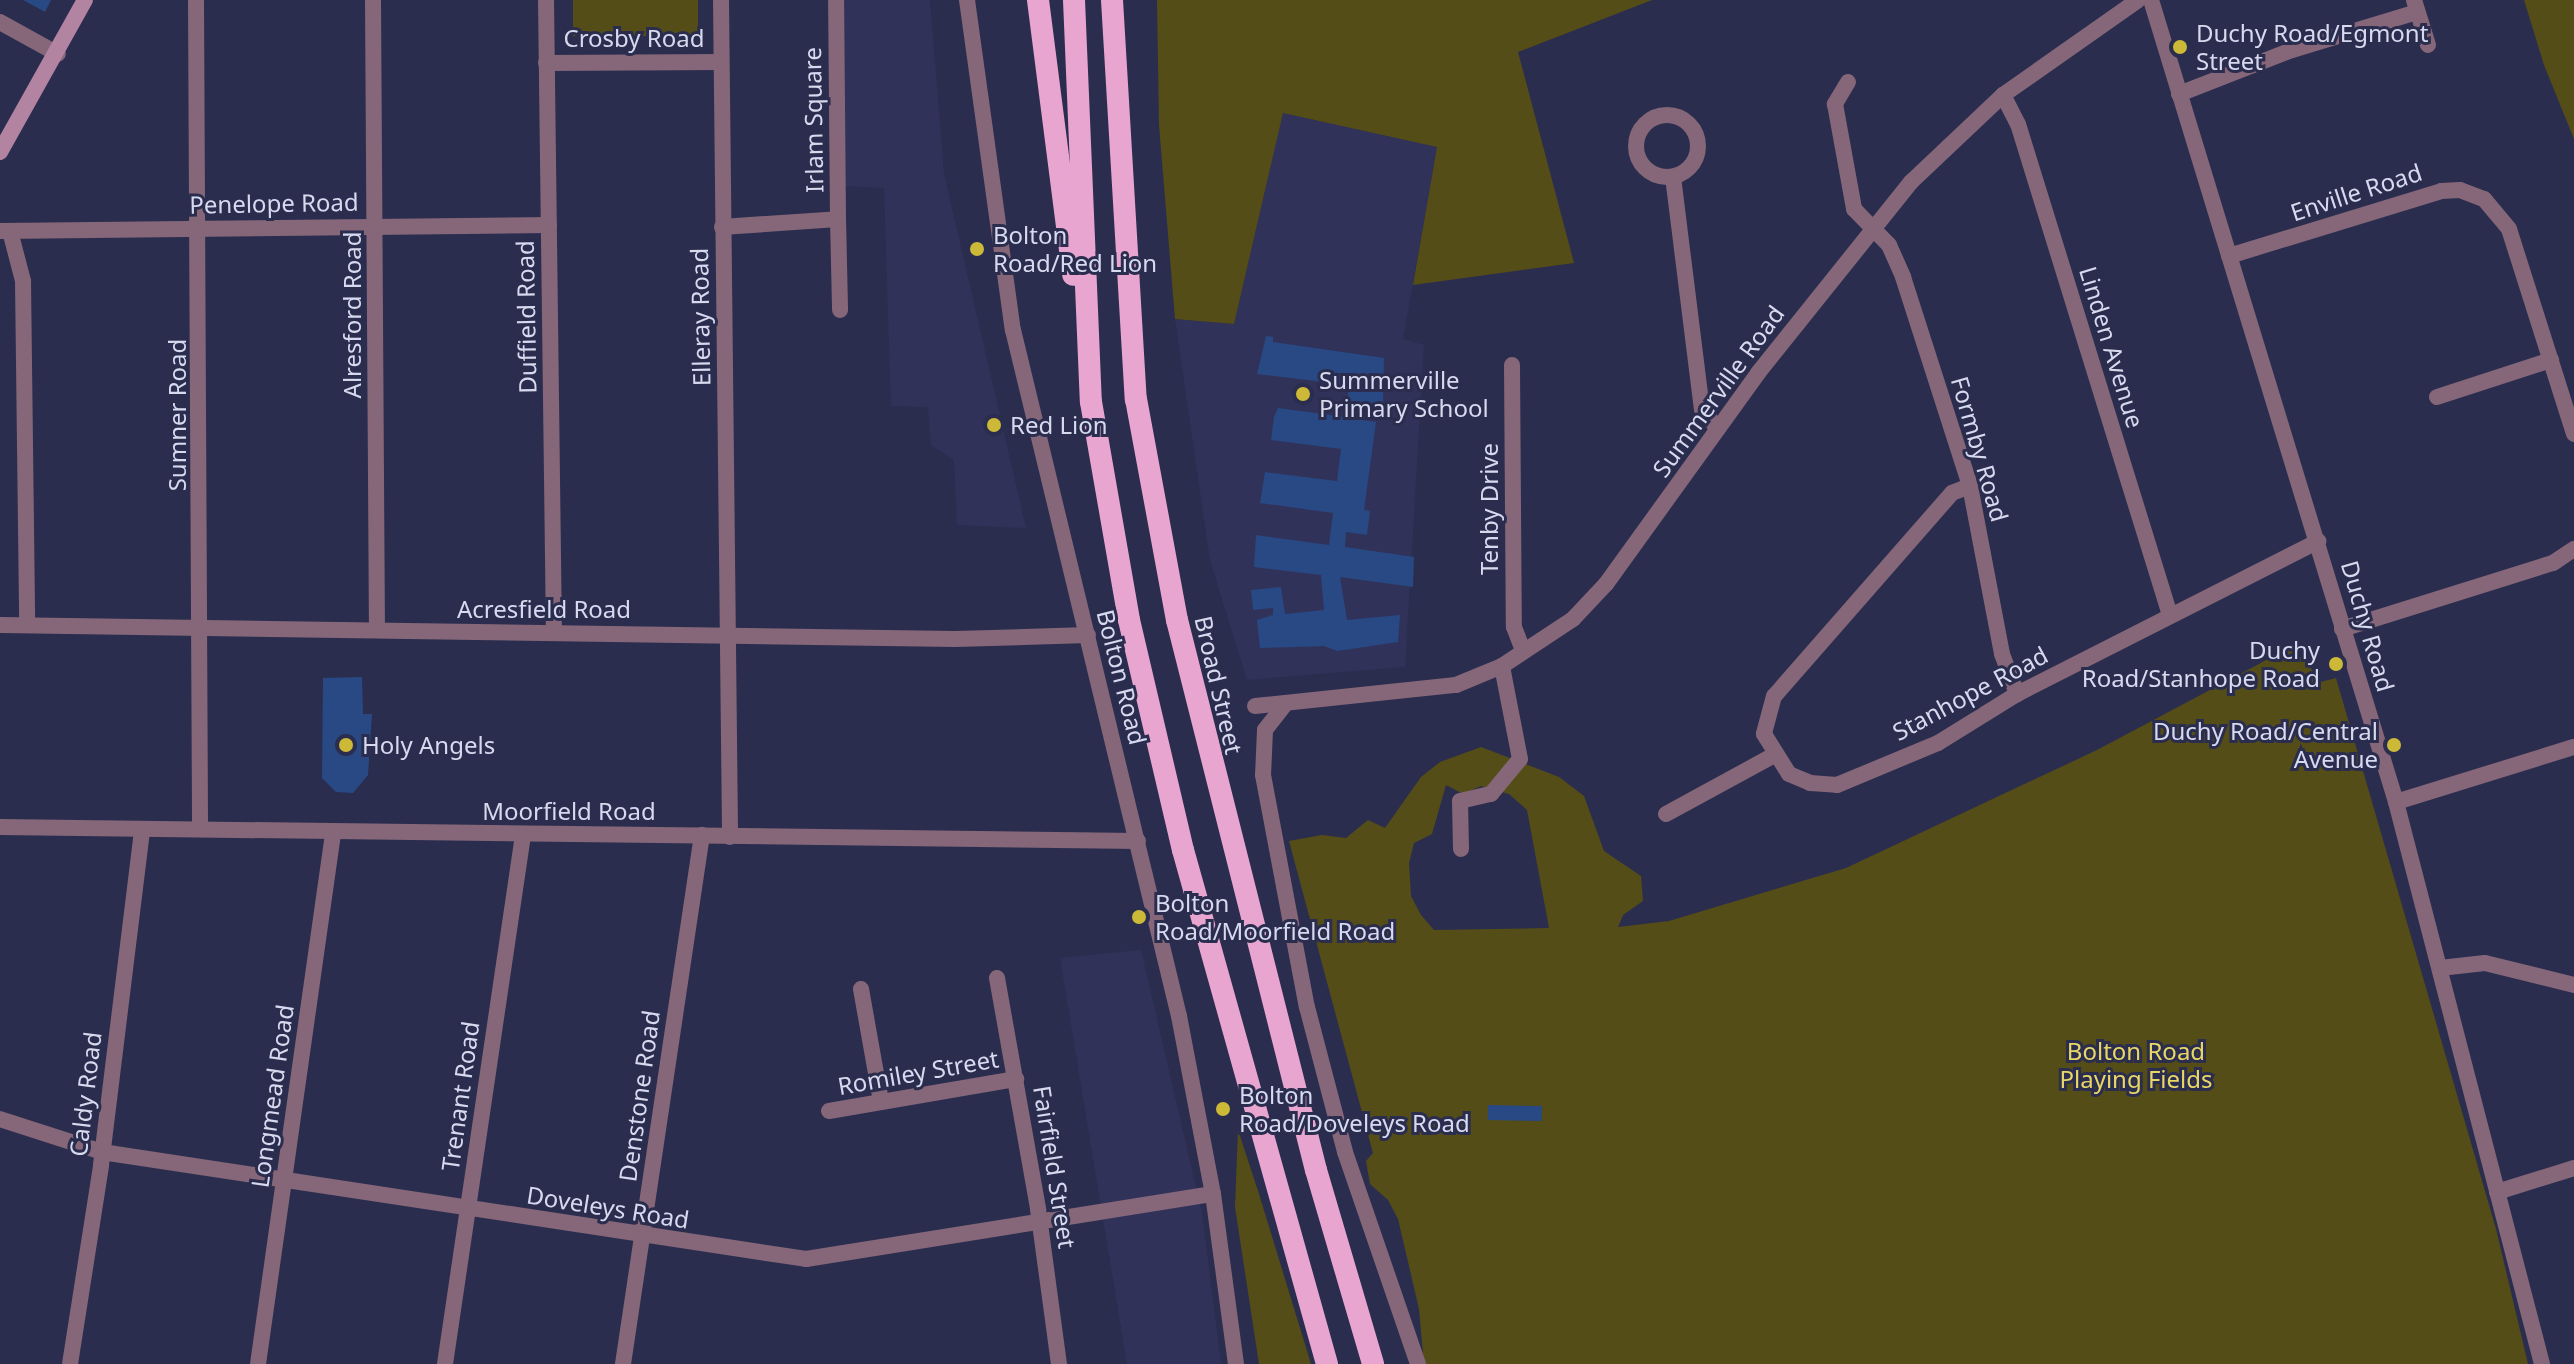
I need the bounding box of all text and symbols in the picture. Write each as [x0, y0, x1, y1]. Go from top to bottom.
place label: Duchy Road/Egmont Street [2196, 19, 2428, 75]
street label: Crosby Road [563, 24, 705, 52]
marker: Duchy Road/Egmont Street [2171, 38, 2189, 56]
street label: Irlam Square [797, 47, 829, 193]
street label: Enville Road [2287, 157, 2425, 227]
street label: Penelope Road [189, 187, 359, 219]
place label: Bolton Road/Red Lion [993, 221, 1157, 277]
street label: Alresford Road [338, 232, 366, 398]
street label: Duffield Road [510, 240, 542, 394]
marker: Bolton Road/Red Lion [968, 240, 986, 258]
street label: Elleray Road [684, 248, 716, 386]
street label: Linden Avenue [2074, 263, 2150, 431]
street label: Summerville Road [1646, 300, 1790, 482]
street label: Sumner Road [163, 339, 191, 491]
place label: Summerville Primary School [1319, 366, 1489, 422]
street label: Formby Road [1946, 373, 2014, 525]
marker: Summerville Primary School [1294, 385, 1312, 403]
place label: Red Lion [1010, 411, 1108, 439]
marker: Red Lion [985, 416, 1003, 434]
street label: Tenby Drive [1475, 443, 1503, 575]
street label: Duchy Road [2336, 557, 2400, 695]
street label: Acresfield Road [457, 595, 631, 623]
street label: Bolton Road [1091, 606, 1153, 748]
street label: Broad Street [1189, 613, 1249, 757]
place label: Duchy Road/Stanhope Road [2082, 636, 2320, 692]
street label: Stanhope Road [1887, 640, 2053, 746]
marker: Duchy Road/Stanhope Road [2327, 655, 2345, 673]
place label: Duchy Road/Central Avenue [2153, 717, 2378, 773]
place label: Holy Angels [362, 731, 495, 759]
marker: Holy Angels [337, 736, 355, 754]
marker: Duchy Road/Central Avenue [2385, 736, 2403, 754]
street label: Moorfield Road [482, 797, 656, 825]
place label: Bolton Road/Moorfield Road [1155, 889, 1395, 945]
marker: Bolton Road/Moorfield Road [1130, 908, 1148, 926]
street label: Longmead Road [245, 1002, 299, 1190]
street label: Denstone Road [613, 1008, 665, 1184]
street label: Trenant Road [435, 1019, 485, 1173]
street label: Caldy Road [63, 1030, 107, 1158]
park label: Bolton Road Playing Fields [2059, 1037, 2213, 1093]
street label: Romiley Street [835, 1044, 1001, 1100]
place label: Bolton Road/Doveleys Road [1239, 1081, 1470, 1137]
street label: Fairfield Street [1028, 1084, 1082, 1250]
marker: Bolton Road/Doveleys Road [1214, 1100, 1232, 1118]
street label: Doveleys Road [525, 1180, 691, 1234]

